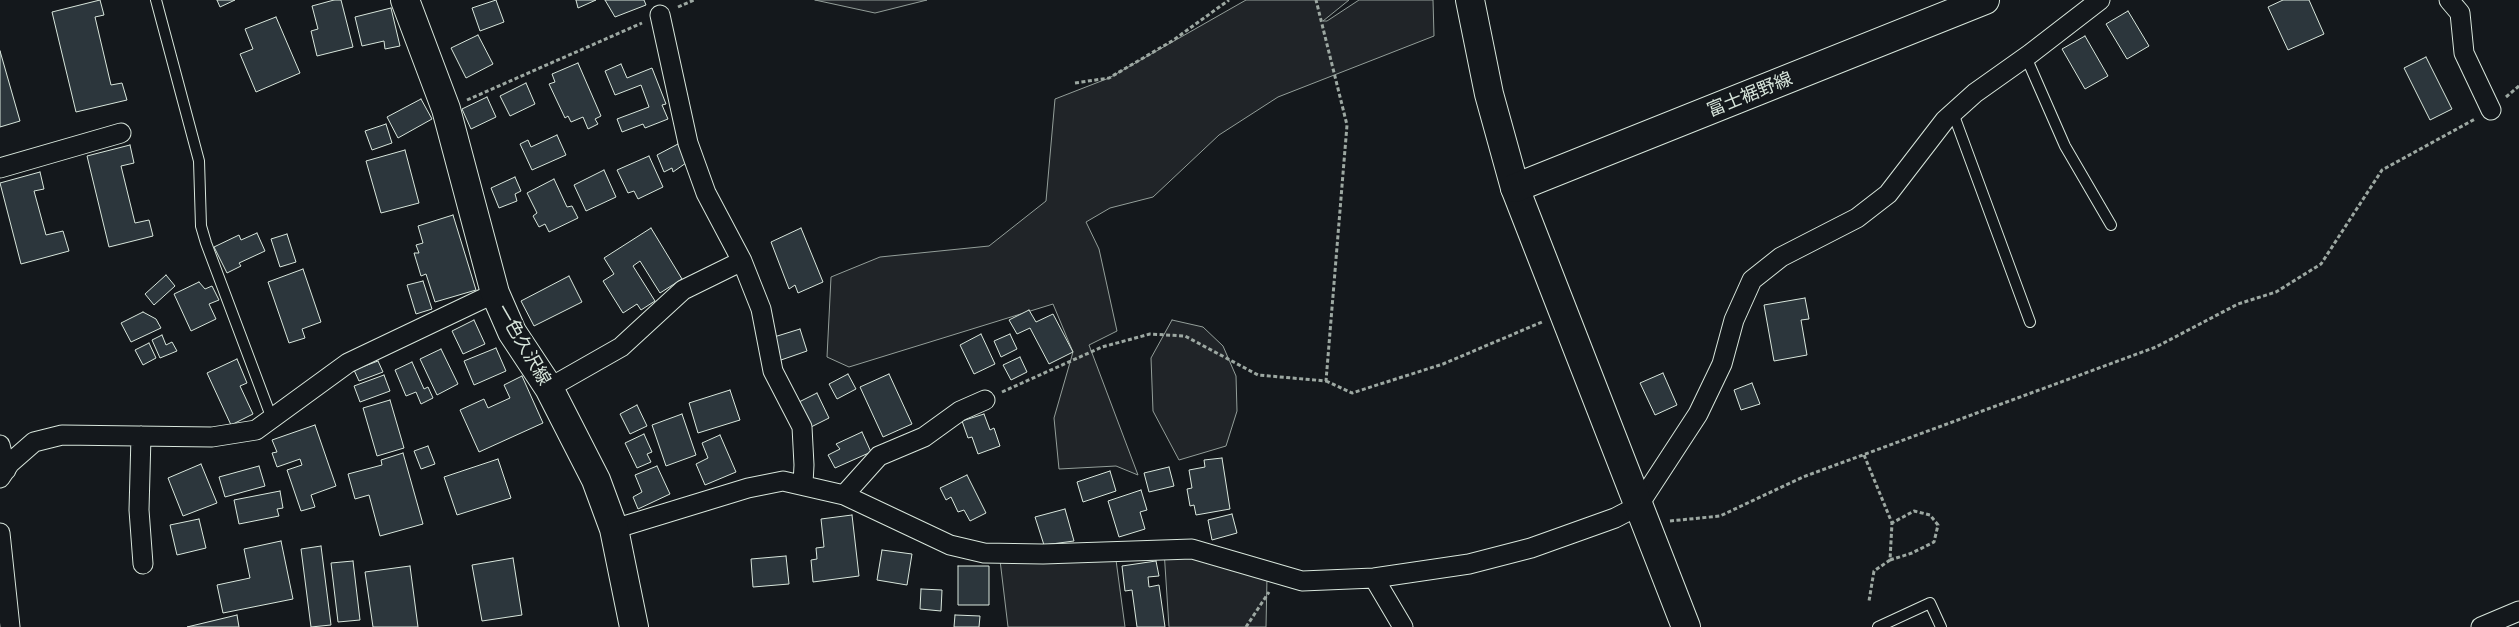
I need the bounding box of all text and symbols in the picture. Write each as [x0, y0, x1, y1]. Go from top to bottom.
street label: 富士裾野線 [1704, 68, 1796, 122]
street label: 一色久沢線 [491, 301, 555, 389]

